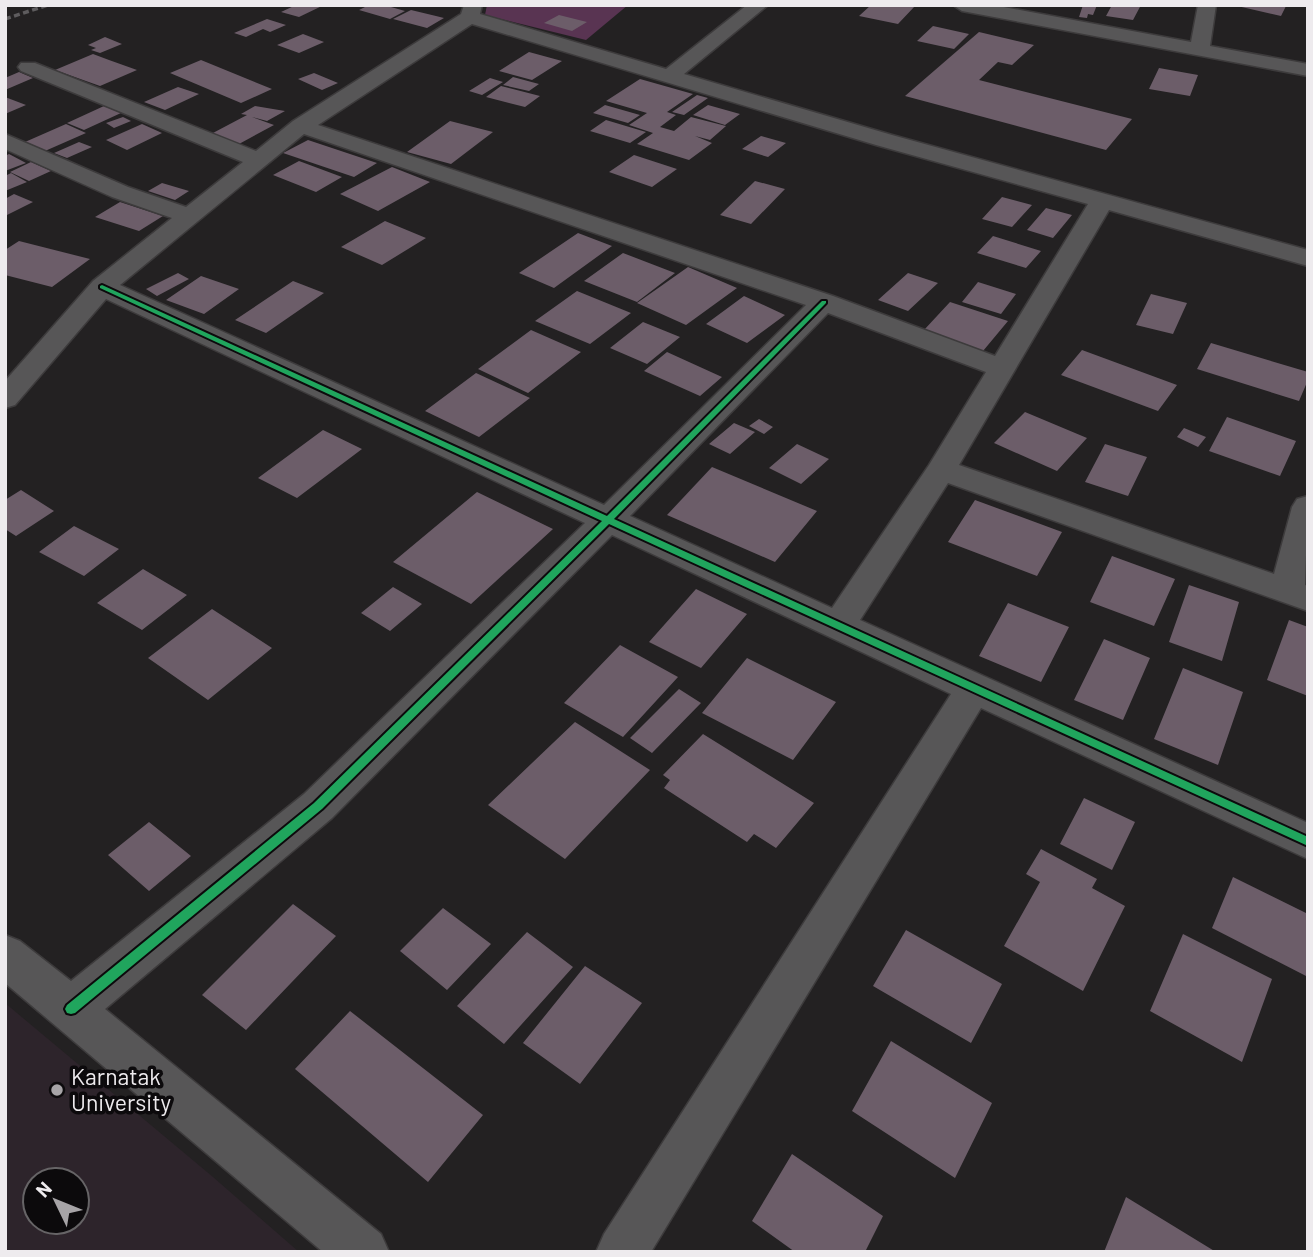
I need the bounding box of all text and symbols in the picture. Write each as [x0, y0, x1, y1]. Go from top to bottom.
place label: Karnatak University [71, 1062, 172, 1116]
marker: Karnatak University [49, 1082, 65, 1098]
north arrow [21, 1166, 91, 1236]
text: N [30, 1177, 56, 1202]

